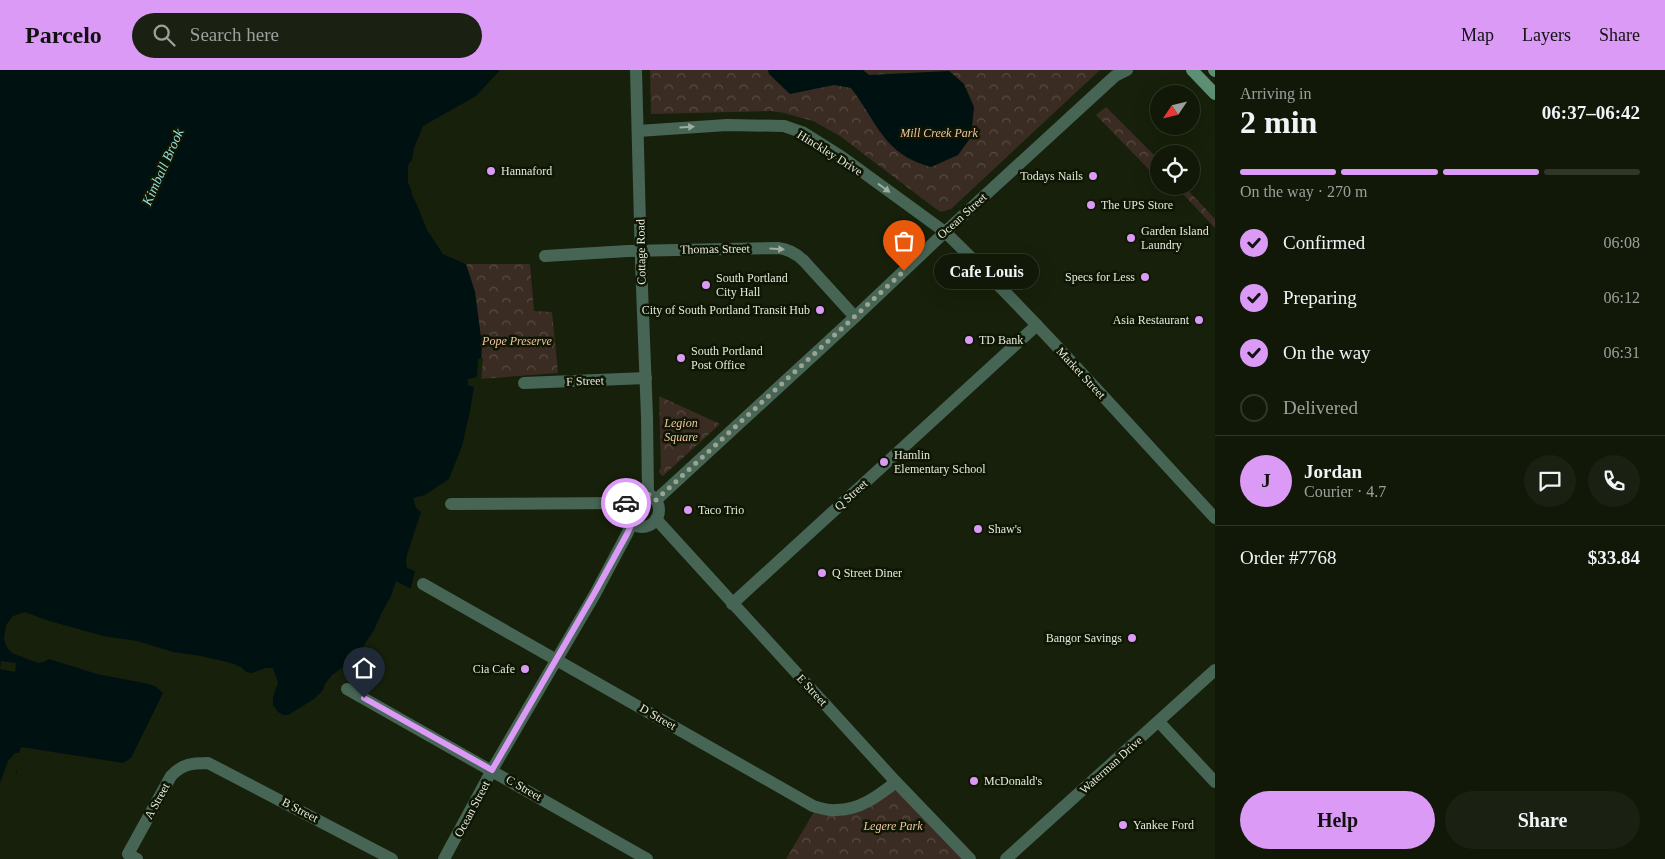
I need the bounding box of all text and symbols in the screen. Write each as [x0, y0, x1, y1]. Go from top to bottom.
search box [132, 13, 482, 58]
icon: search [150, 21, 178, 49]
text: Parcelo [25, 22, 102, 48]
text: Search here [190, 24, 279, 45]
text: Map [1461, 25, 1494, 45]
text: Layers [1522, 25, 1571, 45]
text: Share [1599, 25, 1640, 45]
north arrow [1150, 85, 1200, 135]
map controls [1150, 85, 1200, 195]
text: Arriving in [1240, 85, 1312, 102]
text: 06:37–06:42 [1542, 102, 1640, 123]
text: 2 min [1240, 104, 1317, 140]
one-way arrow [679, 123, 695, 131]
water label: Kimball Brook [139, 126, 187, 209]
park label: Mill Creek Park [899, 126, 978, 140]
street label: Hinckley Drive [795, 127, 865, 179]
button: locate [1150, 145, 1200, 195]
place label: Hannaford [501, 164, 552, 178]
marker: Hannaford [485, 165, 497, 177]
place label: Todays Nails [1020, 169, 1083, 183]
marker: Todays Nails [1087, 170, 1099, 182]
one-way arrow [877, 183, 891, 193]
text: On the way · 270 m [1240, 183, 1368, 200]
street label: Ocean Street [934, 190, 990, 242]
place label: The UPS Store [1101, 198, 1173, 212]
marker: The UPS Store [1085, 199, 1097, 211]
street label: Cottage Road [633, 219, 649, 285]
pin [883, 220, 925, 271]
place label: Garden Island Laundry [1141, 224, 1209, 252]
icon: bag [890, 227, 918, 255]
icon: check [1240, 229, 1268, 257]
marker: Garden Island Laundry [1125, 232, 1137, 244]
text: Confirmed [1283, 232, 1365, 253]
text: 06:08 [1604, 234, 1640, 251]
street label: Thomas Street [680, 241, 751, 257]
one-way arrow [770, 245, 786, 253]
callout: Cafe Louis [934, 254, 1039, 288]
text: Cafe Louis [949, 263, 1024, 280]
place label: Specs for Less [1065, 270, 1135, 284]
place label: South Portland City Hall [716, 271, 788, 299]
marker: Specs for Less [1139, 271, 1151, 283]
marker: South Portland City Hall [700, 279, 712, 291]
icon: check [1240, 284, 1268, 312]
text: Preparing [1283, 287, 1357, 308]
text: 06:12 [1604, 289, 1640, 306]
place label: City of South Portland Transit Hub [642, 303, 810, 317]
marker: City of South Portland Transit Hub [814, 304, 826, 316]
place label: Asia Restaurant [1113, 313, 1190, 327]
marker: Asia Restaurant [1193, 314, 1205, 326]
place label: TD Bank [979, 333, 1023, 347]
park label: Pope Preserve [481, 334, 553, 348]
marker: TD Bank [963, 334, 975, 346]
icon: check [1240, 339, 1268, 367]
text: On the way [1283, 342, 1371, 363]
place label: South Portland Post Office [691, 344, 763, 372]
street label: Market Street [1053, 344, 1109, 402]
text: 06:31 [1604, 344, 1640, 361]
marker: South Portland Post Office [675, 352, 687, 364]
street label: F Street [566, 373, 605, 389]
text: Delivered [1283, 397, 1358, 418]
park label: Legion Square [663, 416, 698, 444]
place label: Hamlin Elementary School [894, 448, 986, 476]
button: chat [1524, 455, 1576, 507]
button: phone [1588, 455, 1640, 507]
marker: Hamlin Elementary School [878, 456, 890, 468]
text: Jordan [1304, 461, 1362, 482]
text: J [1261, 470, 1271, 491]
street label: Q Street [832, 476, 871, 513]
courier [601, 478, 651, 528]
text: Courier · 4.7 [1304, 483, 1386, 500]
icon: car [612, 489, 640, 517]
place label: Taco Trio [698, 503, 744, 517]
marker: Taco Trio [682, 504, 694, 516]
place label: Shaw's [988, 522, 1022, 536]
marker: Shaw's [972, 523, 984, 535]
text: Order #7768 [1240, 547, 1337, 568]
text: $33.84 [1588, 547, 1640, 568]
place label: Q Street Diner [832, 566, 902, 580]
marker: Q Street Diner [816, 567, 828, 579]
place label: Bangor Savings [1046, 631, 1122, 645]
marker: Bangor Savings [1126, 632, 1138, 644]
pin [343, 647, 385, 698]
icon: home [350, 654, 378, 682]
place label: Cia Cafe [473, 662, 515, 676]
marker: Cia Cafe [519, 663, 531, 675]
street label: E Street [794, 671, 831, 709]
street label: D Street [637, 701, 679, 733]
street label: Waterman Drive [1077, 733, 1145, 797]
street label: C Street [504, 772, 545, 804]
place label: McDonald's [984, 774, 1042, 788]
marker: McDonald's [968, 775, 980, 787]
street label: Ocean Street [451, 778, 493, 839]
street label: A Street [141, 780, 173, 821]
button: Help [1240, 791, 1435, 849]
button: Share [1445, 791, 1640, 849]
street label: B Street [279, 795, 321, 826]
place label: Yankee Ford [1133, 818, 1194, 832]
park label: Legere Park [862, 819, 923, 833]
marker: Yankee Ford [1117, 819, 1129, 831]

